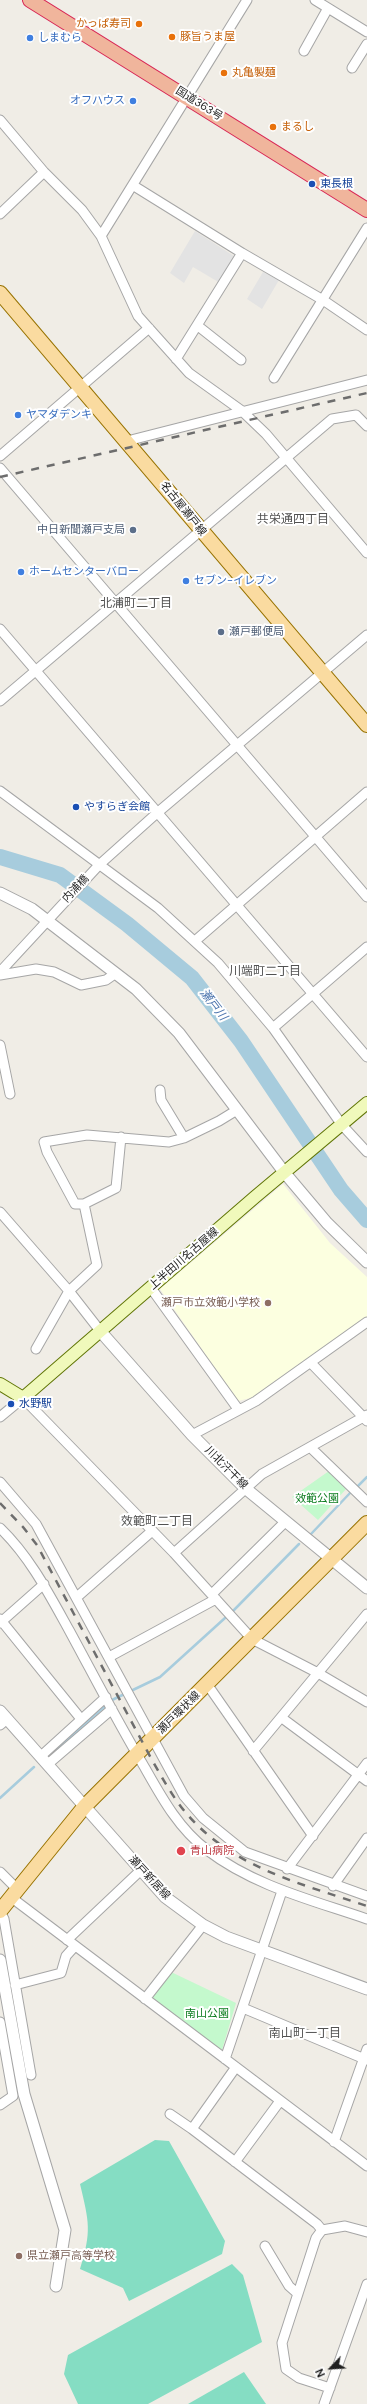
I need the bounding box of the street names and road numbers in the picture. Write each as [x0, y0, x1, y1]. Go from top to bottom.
street label: 国道363号 [173, 84, 225, 124]
street label: 名古屋瀬戸線 [157, 479, 209, 539]
street label: 内浦橋 [60, 872, 92, 906]
street label: 上半田川名古屋線 [146, 1225, 222, 1293]
street label: 川北汗干線 [202, 1444, 250, 1492]
street label: 瀬戸環状線 [155, 1689, 203, 1737]
street label: 瀬戸新居線 [125, 1853, 173, 1903]

